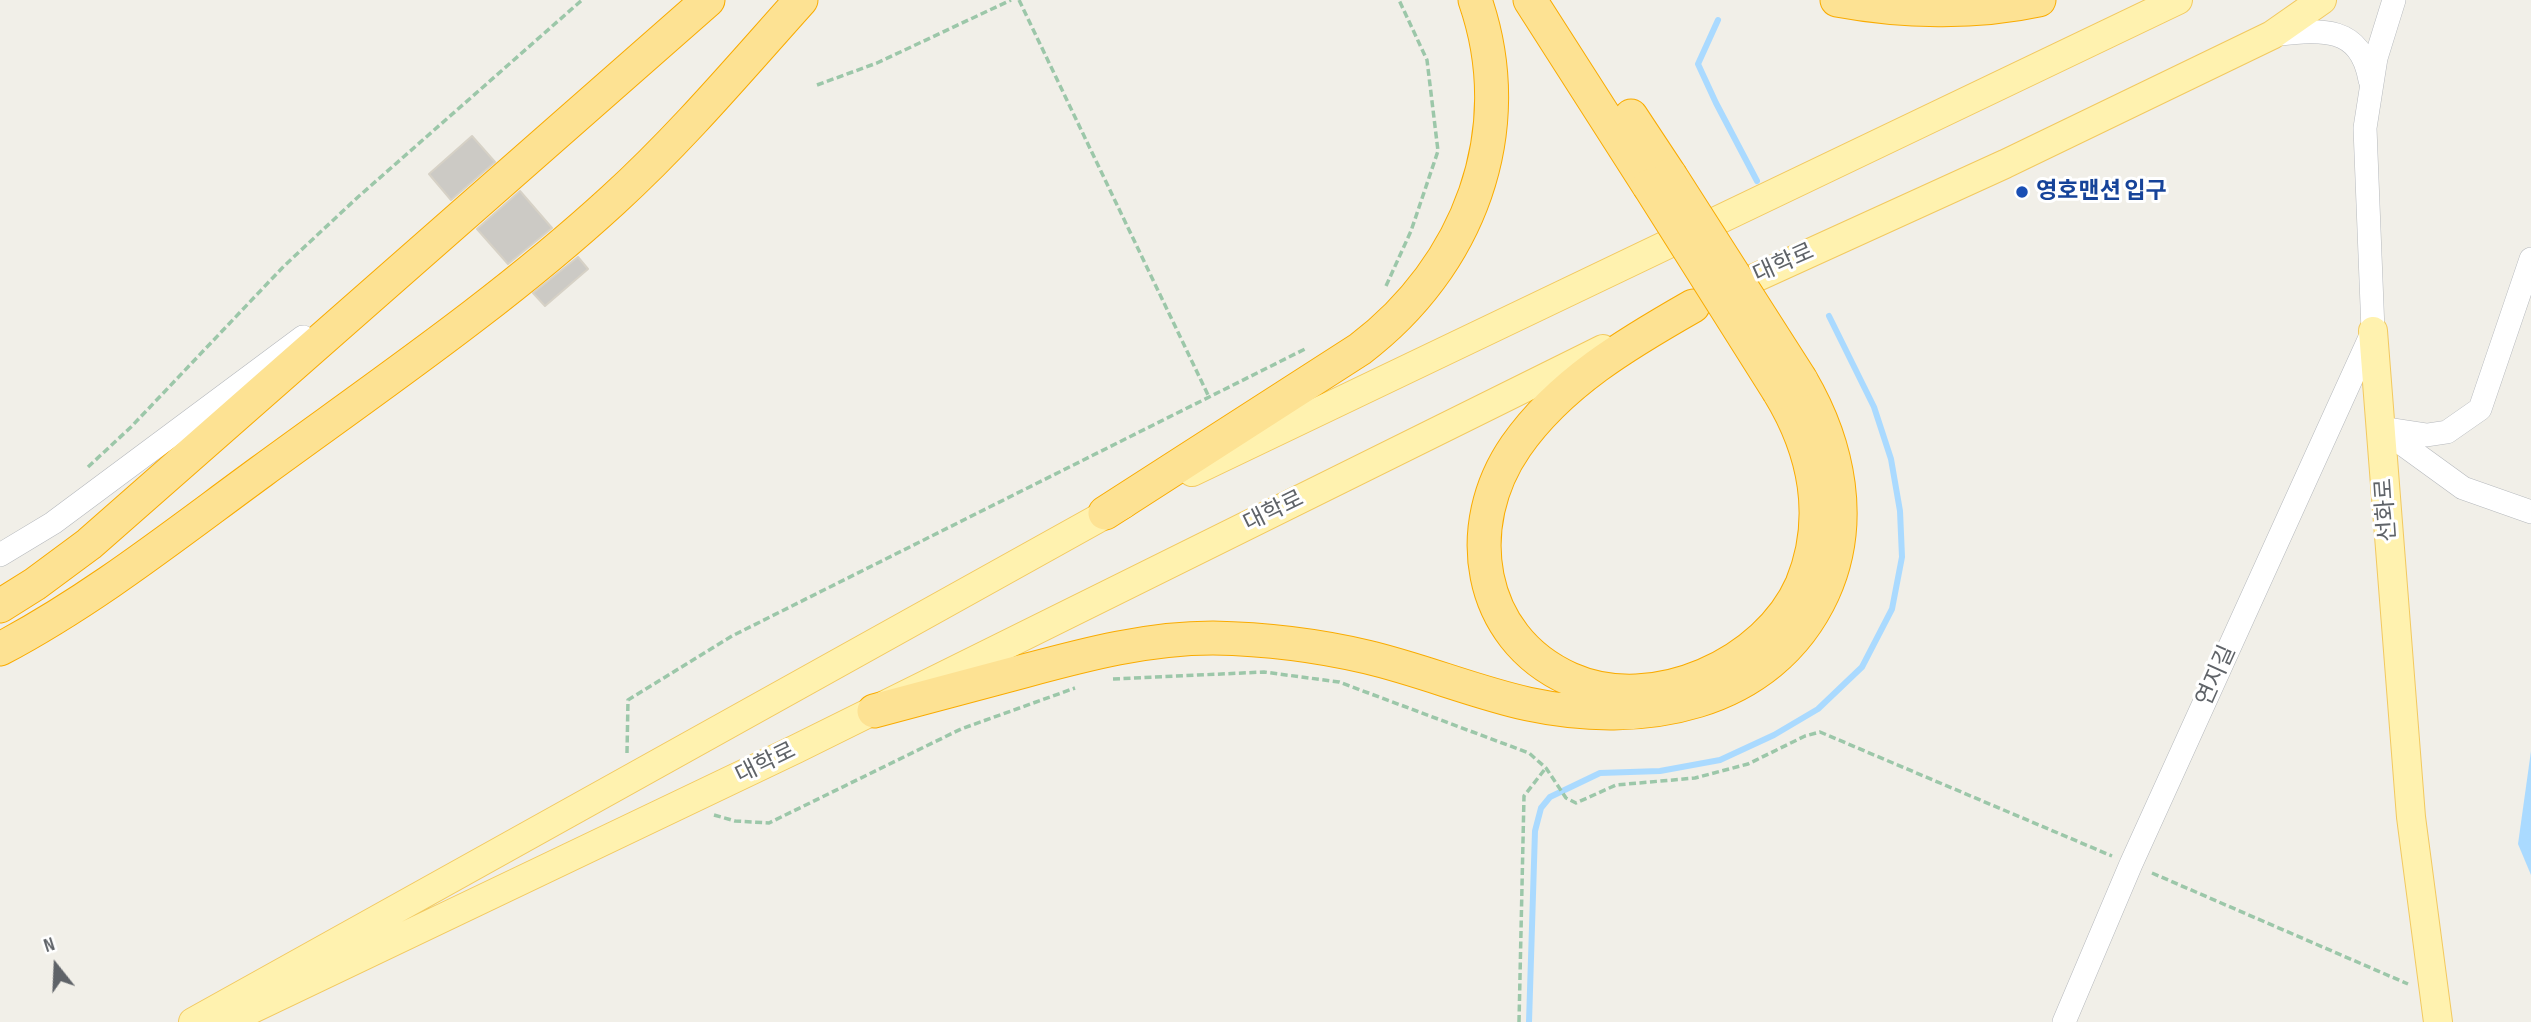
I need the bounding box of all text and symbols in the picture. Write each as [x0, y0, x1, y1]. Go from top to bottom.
place label: 영호맨션 입구 [2036, 178, 2167, 206]
marker: 영호맨션 입구 [2014, 184, 2030, 200]
street label: 대학로 [1749, 238, 1819, 290]
street label: 선화로 [2371, 477, 2403, 543]
street label: 대학로 [1239, 486, 1309, 538]
street label: 연지길 [2191, 641, 2243, 711]
street label: 대학로 [731, 738, 801, 790]
north arrow [21, 931, 91, 1001]
text: N [41, 933, 58, 958]

